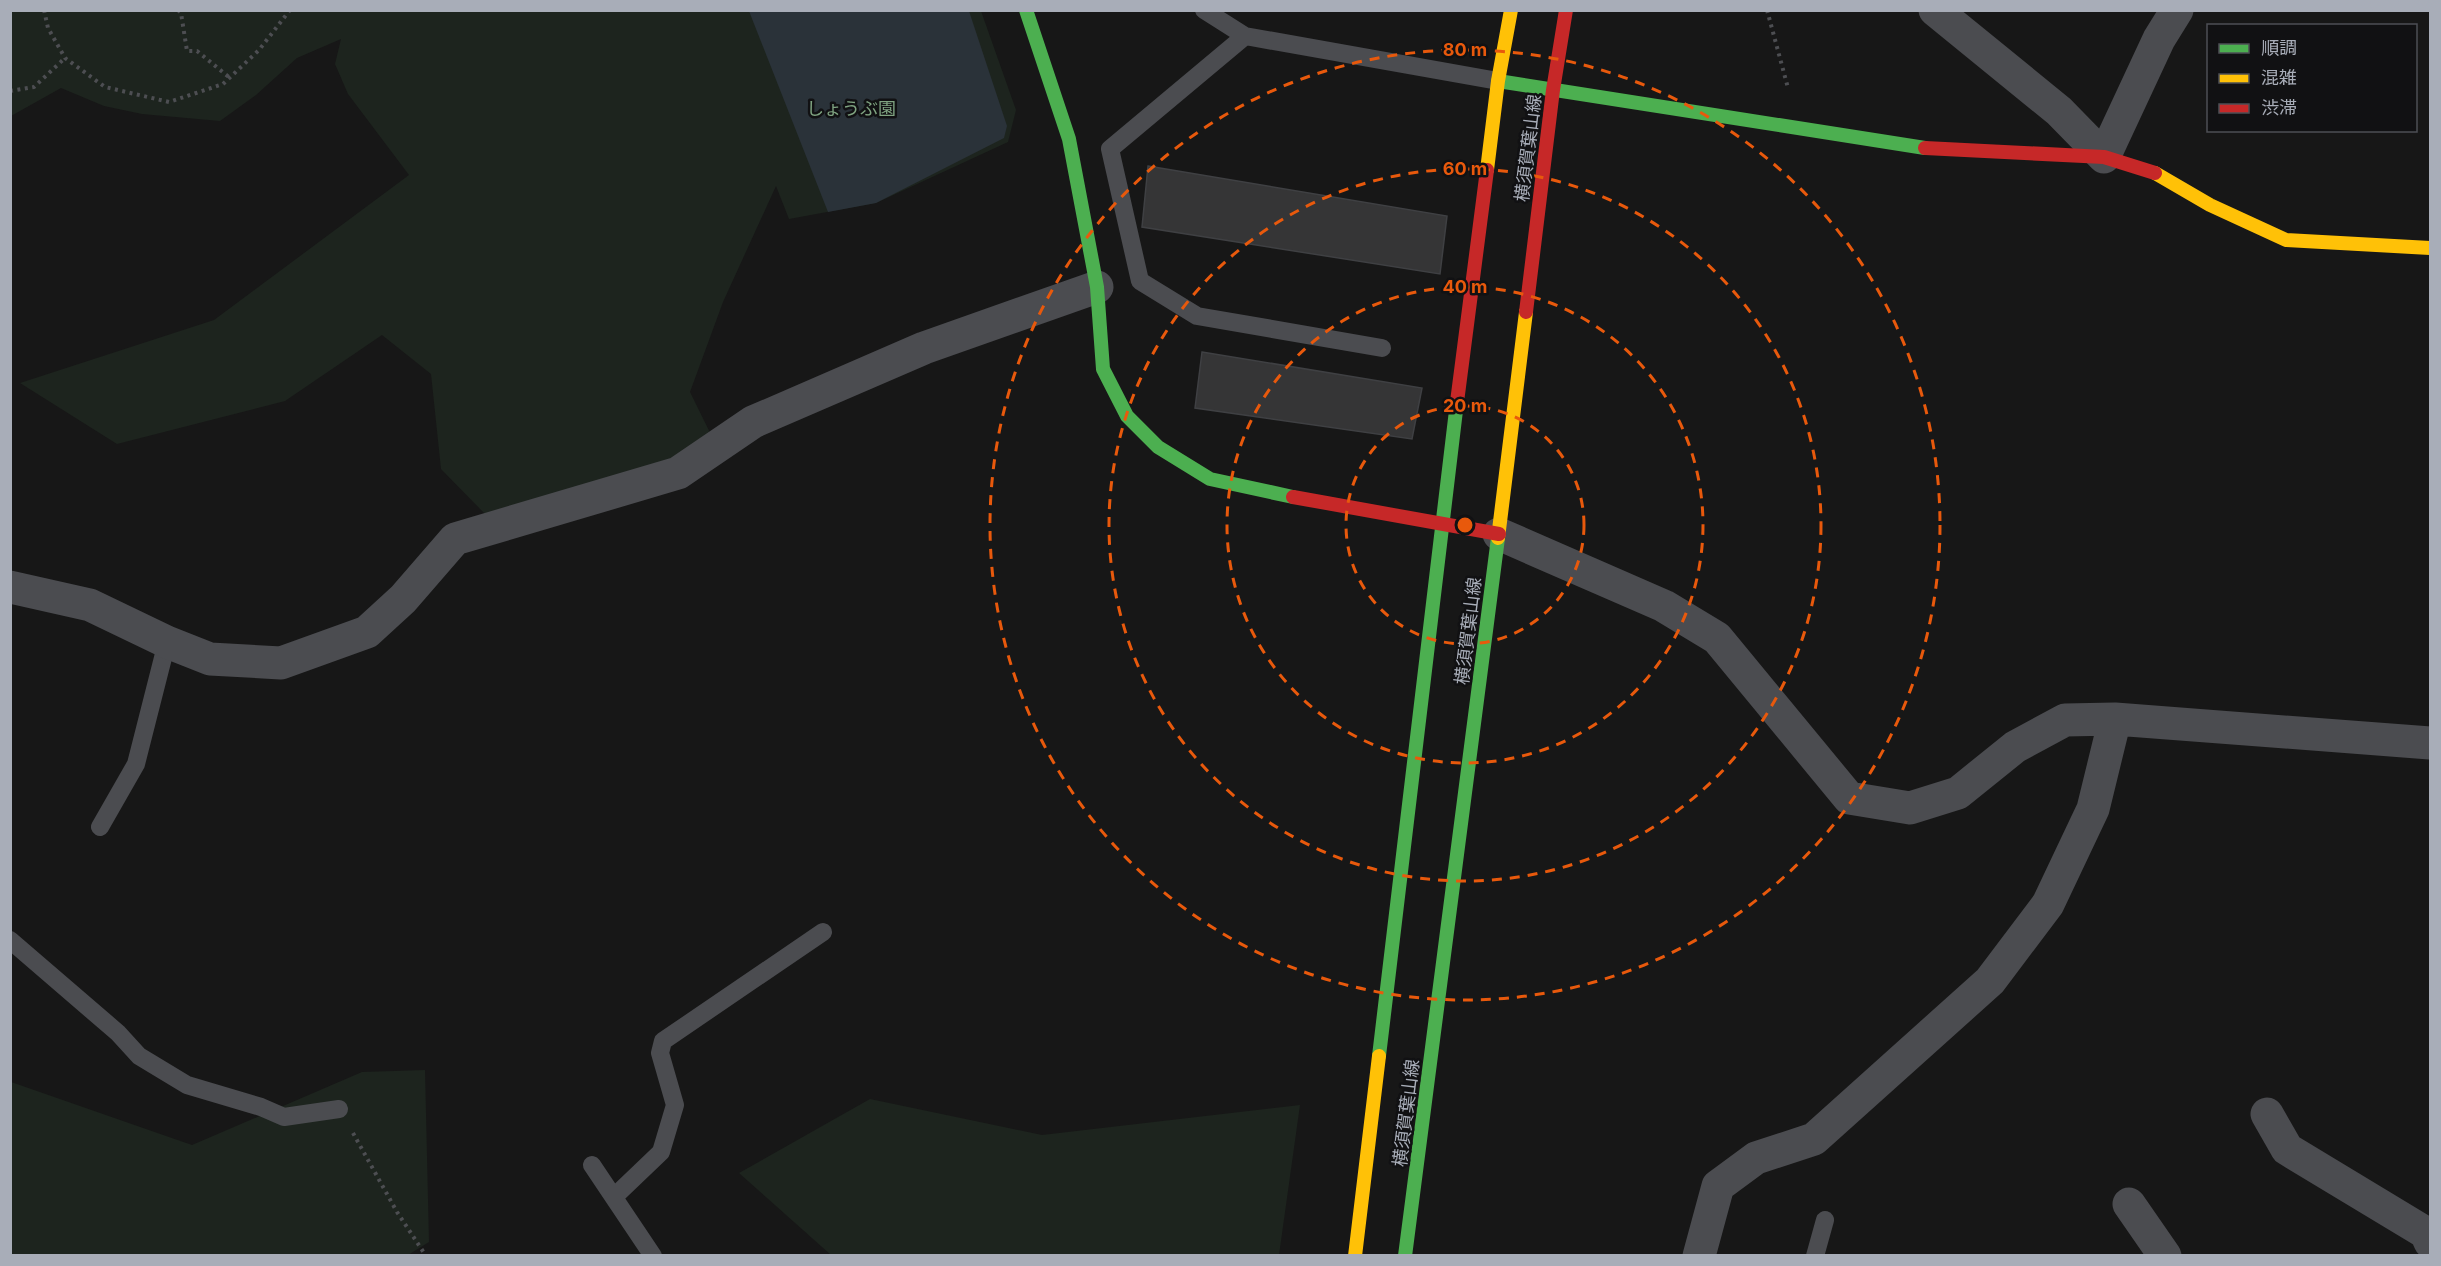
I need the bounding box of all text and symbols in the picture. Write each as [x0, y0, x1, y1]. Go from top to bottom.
legend [2207, 24, 2417, 132]
text: 順調 [2261, 37, 2297, 58]
text: 80 m [1443, 39, 1487, 60]
text: 混雑 [2261, 67, 2297, 88]
street label: 横須賀葉山線 [1511, 93, 1545, 203]
text: 渋滞 [2261, 97, 2297, 118]
park label: しょうぶ園 [806, 98, 896, 119]
text: 60 m [1443, 158, 1487, 179]
text: 40 m [1443, 276, 1488, 297]
text: 20 m [1443, 395, 1487, 416]
centre of rings [1455, 515, 1475, 535]
street label: 横須賀葉山線 [1451, 576, 1485, 686]
street label: 横須賀葉山線 [1389, 1058, 1423, 1168]

